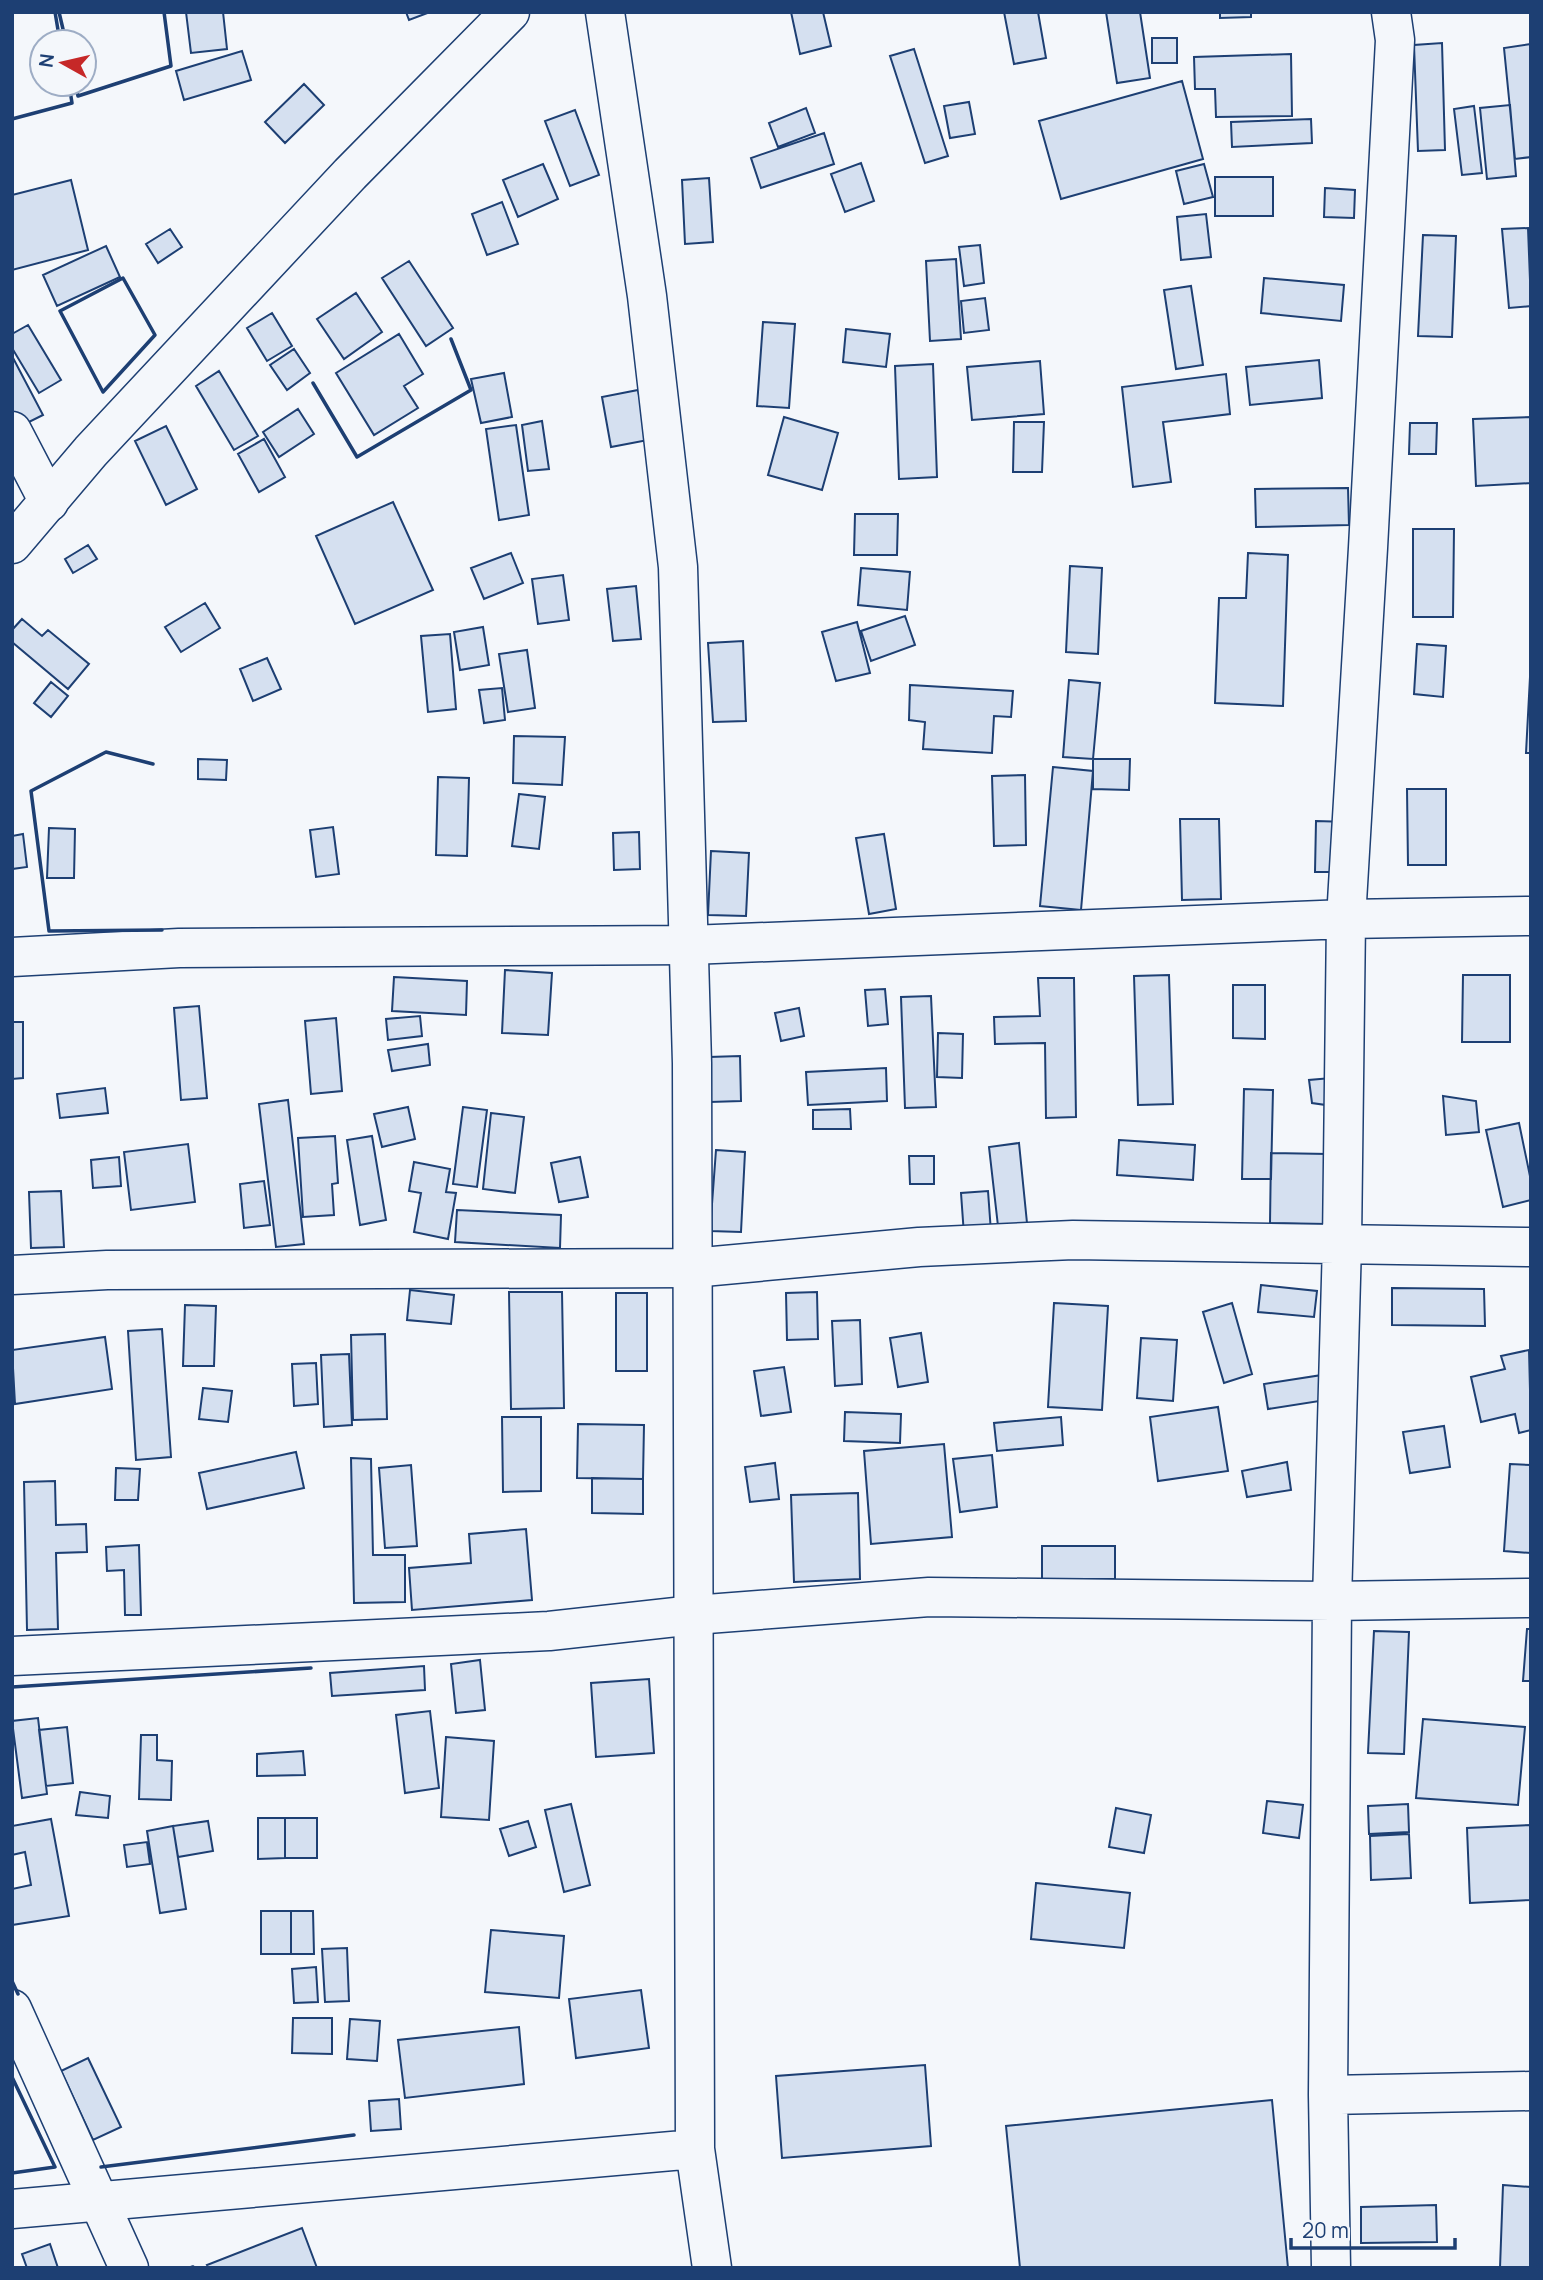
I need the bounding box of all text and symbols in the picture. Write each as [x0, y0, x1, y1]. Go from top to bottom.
north arrow [28, 28, 98, 98]
text: N [32, 52, 60, 69]
scale bar [1291, 2206, 1456, 2250]
text: 20 m [1302, 2216, 1349, 2244]

